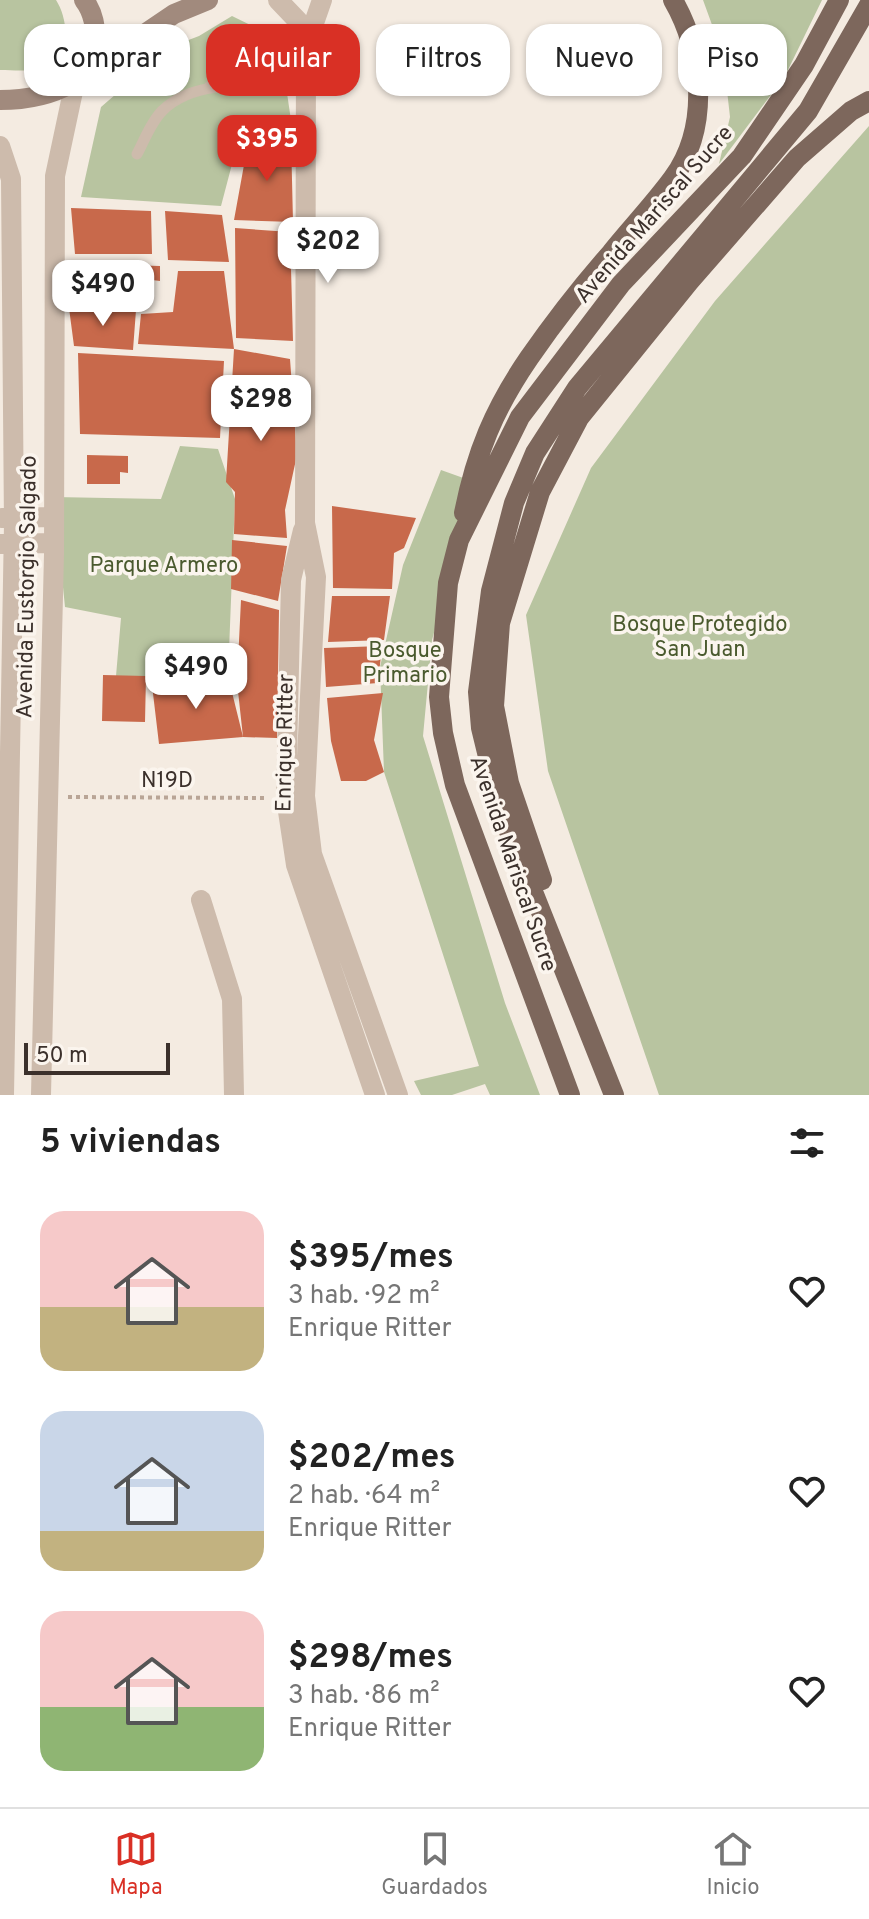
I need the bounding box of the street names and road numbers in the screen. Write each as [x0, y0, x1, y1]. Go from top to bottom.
street label: Avenida Mariscal Sucre [570, 121, 740, 309]
street label: Avenida Eustorgio Salgado [12, 455, 44, 719]
street label: Enrique Ritter [271, 673, 301, 812]
street label: Avenida Mariscal Sucre [462, 752, 562, 976]
street label: N19D [141, 768, 193, 795]

